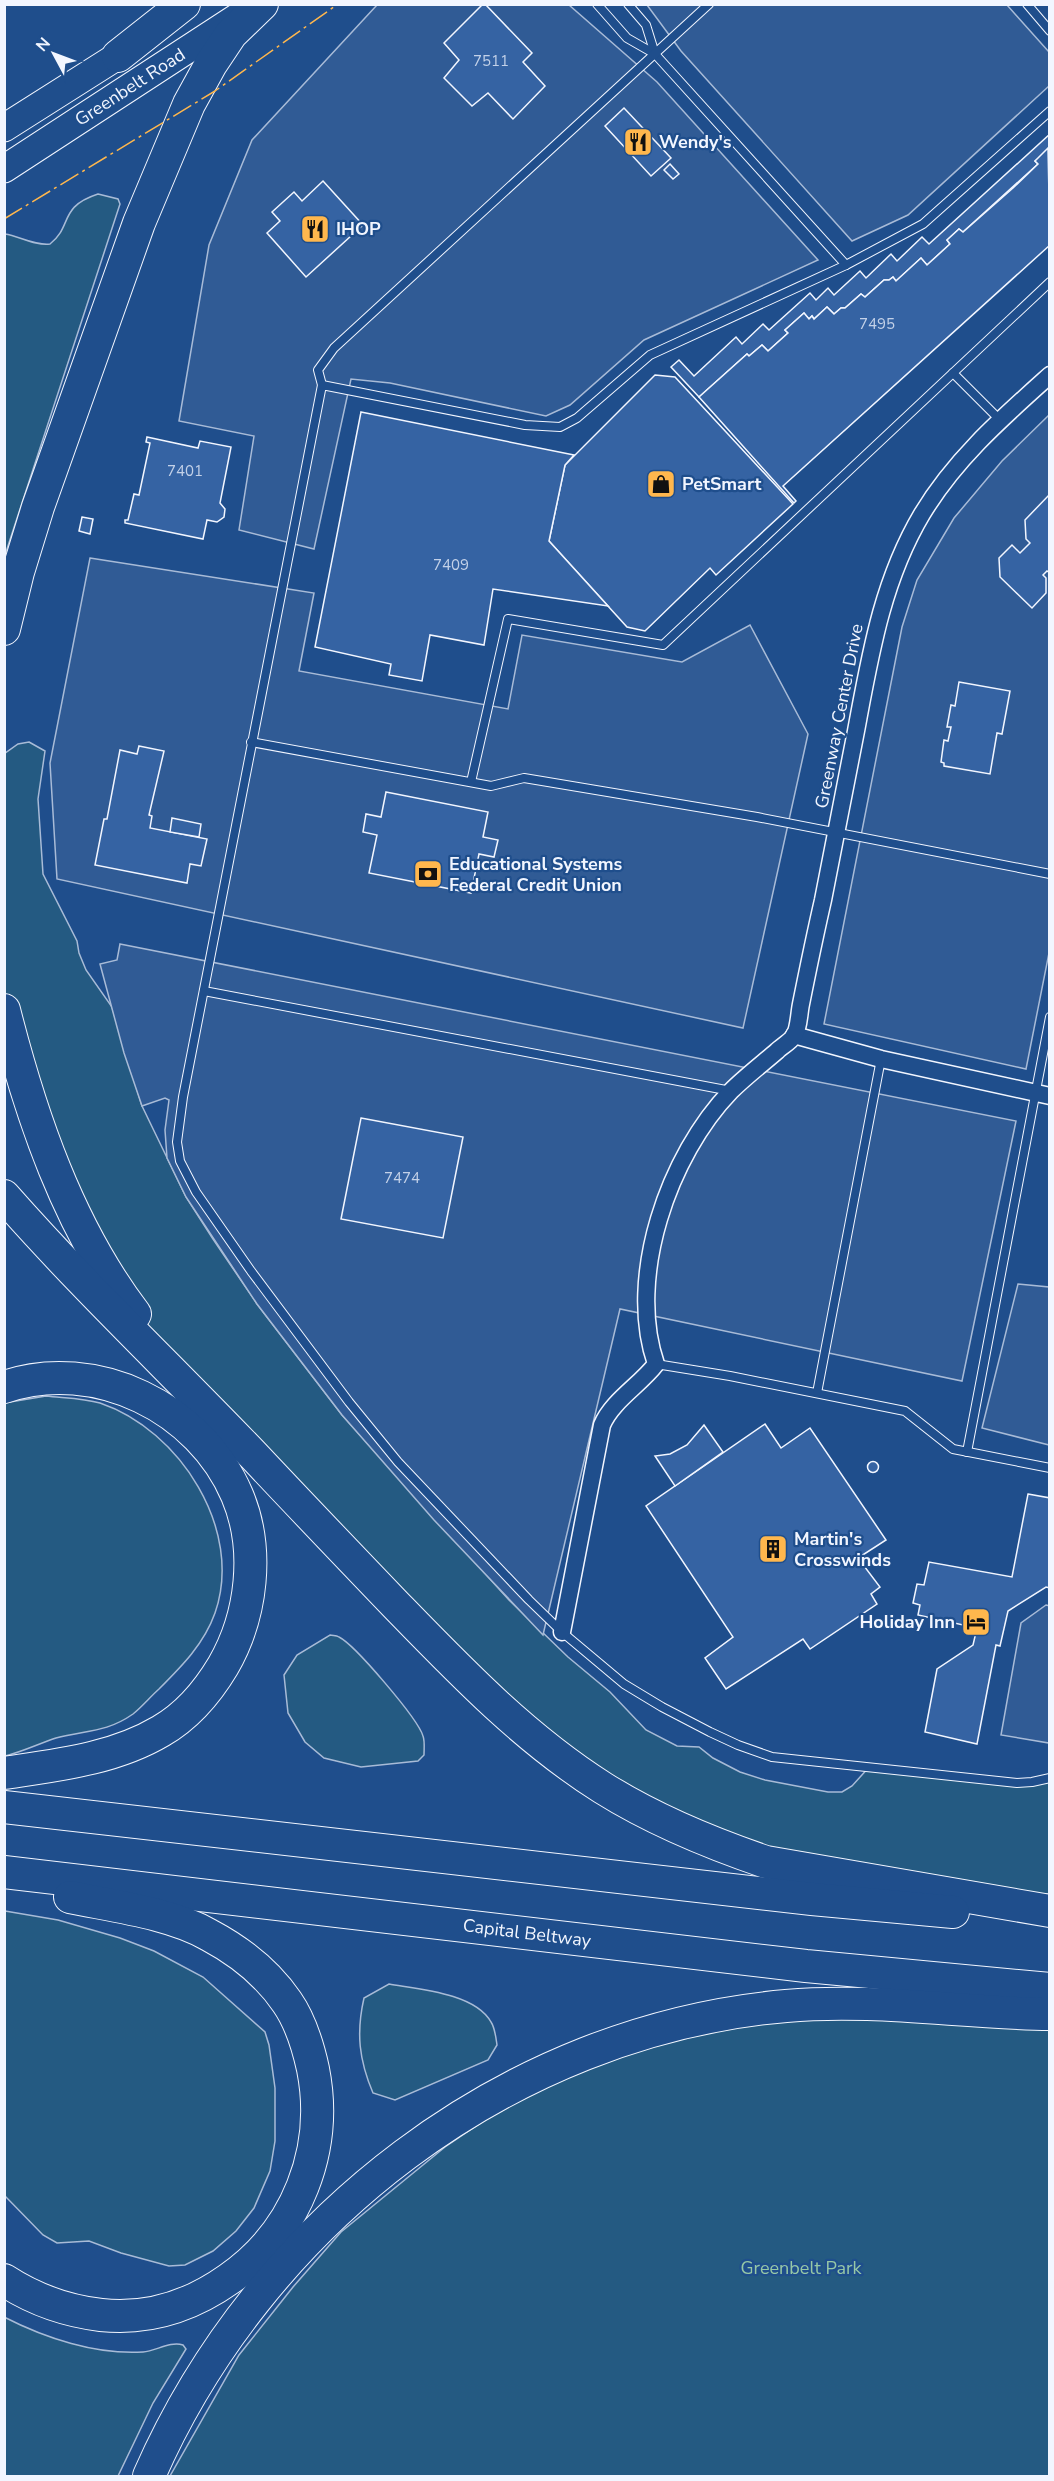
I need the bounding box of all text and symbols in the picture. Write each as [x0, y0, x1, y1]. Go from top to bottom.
north arrow [24, 24, 84, 84]
text: N [31, 33, 56, 57]
street label: Greenbelt Road [70, 42, 190, 132]
house number: 7511 [473, 51, 509, 71]
restaurant icon: Wendy's [622, 126, 654, 158]
place label: Wendy's [659, 130, 732, 154]
restaurant icon: IHOP [299, 213, 331, 245]
place label: IHOP [336, 217, 381, 241]
house number: 7495 [859, 314, 895, 334]
house number: 7401 [167, 461, 203, 481]
shop icon: PetSmart [645, 468, 677, 500]
place label: PetSmart [682, 472, 761, 496]
house number: 7409 [433, 555, 469, 575]
street label: Greenway Center Drive [809, 622, 869, 810]
place label: Educational Systems Federal Credit Union [449, 852, 623, 897]
bank icon: Educational Systems Federal Credit Union [412, 858, 444, 890]
house number: 7474 [384, 1168, 420, 1188]
place label: Martin's Crosswinds [794, 1527, 891, 1572]
building icon: Martin's Crosswinds [757, 1533, 789, 1565]
hotel icon: Holiday Inn [960, 1606, 992, 1638]
place label: Holiday Inn [859, 1610, 955, 1634]
street label: Capital Beltway [462, 1913, 593, 1953]
park label: Greenbelt Park [741, 2256, 862, 2280]

